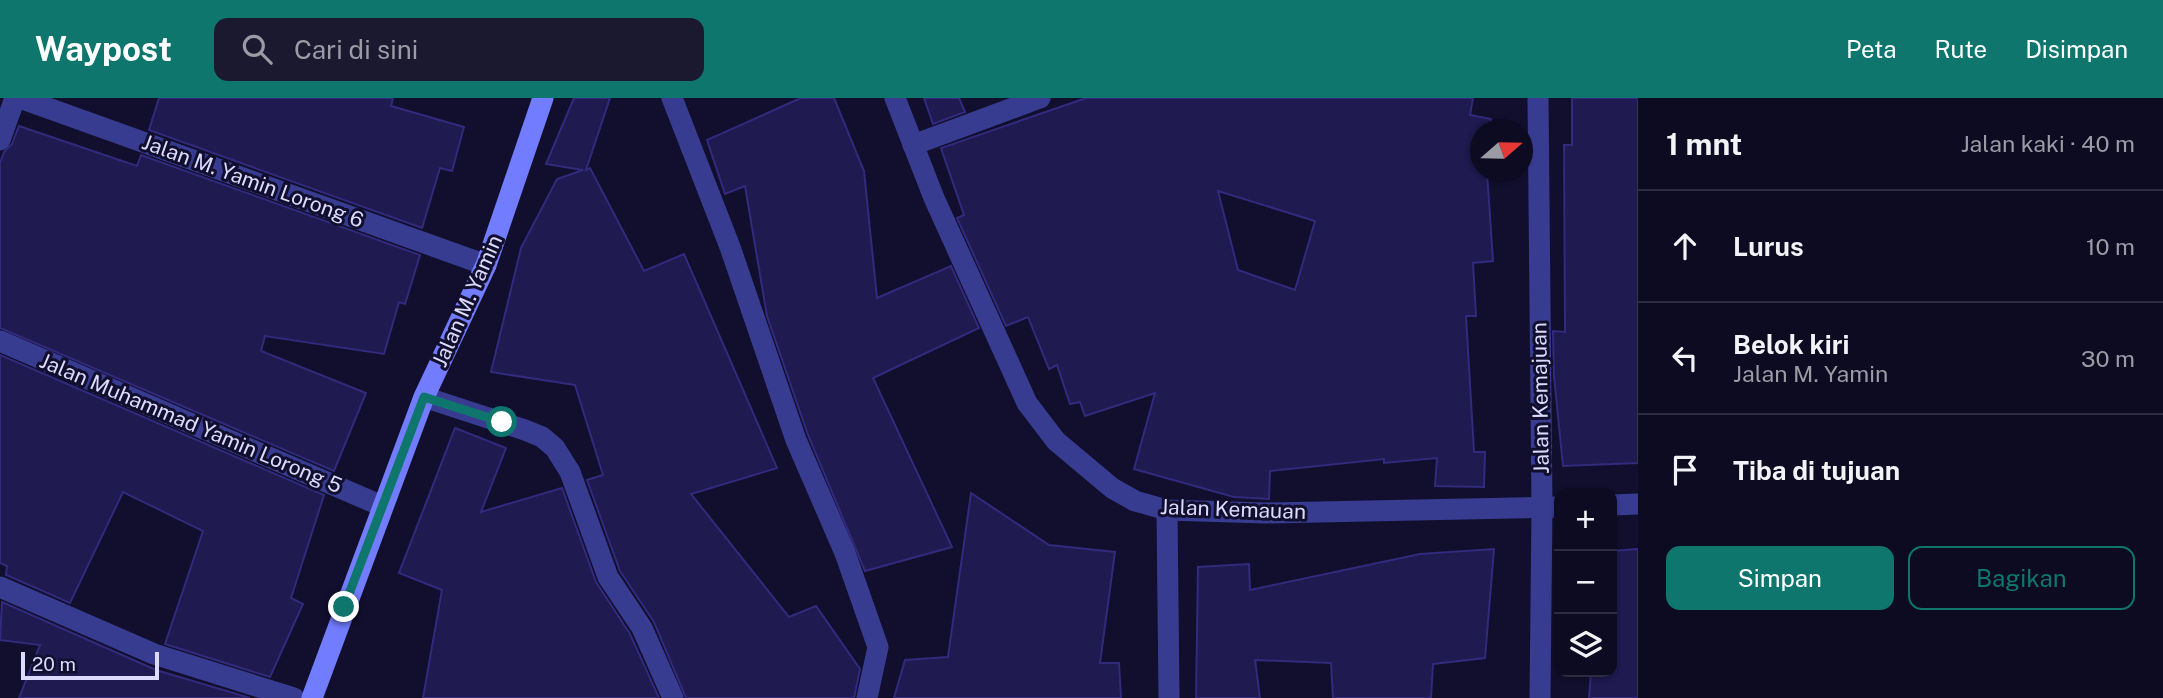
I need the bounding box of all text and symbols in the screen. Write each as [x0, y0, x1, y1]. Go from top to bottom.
search box [214, 18, 704, 81]
text: Waypost [35, 30, 172, 68]
icon: search [238, 30, 276, 68]
text: Cari di sini [294, 34, 418, 65]
text: Peta [1846, 35, 1897, 63]
text: Rute [1935, 35, 1987, 63]
text: Disimpan [2025, 35, 2128, 63]
north arrow [1470, 119, 1533, 182]
text: 1 mnt [1666, 126, 1742, 162]
street label: Jalan M. Yamin Lorong 6 [139, 129, 367, 233]
text: Jalan kaki · 40 m [1961, 130, 2135, 157]
icon: ahead [1666, 227, 1704, 265]
street label: Jalan M. Yamin [427, 231, 507, 371]
text: Lurus [1733, 231, 1804, 262]
text: 10 m [2086, 233, 2135, 260]
street label: Jalan Kemajuan [1526, 322, 1554, 474]
text: Belok kiri [1733, 329, 1849, 360]
icon: left [1666, 339, 1704, 377]
text: 30 m [2081, 345, 2135, 372]
street label: Jalan Muhammad Yamin Lorong 5 [36, 348, 346, 498]
text: Jalan M. Yamin [1733, 360, 1888, 387]
route start [486, 406, 517, 437]
icon: arrive [1666, 451, 1704, 489]
text: Tiba di tujuan [1733, 455, 1900, 486]
map controls [1554, 488, 1617, 677]
button: + [1554, 488, 1617, 551]
street label: Jalan Kemauan [1160, 494, 1306, 524]
button: Simpan [1666, 546, 1894, 610]
button: Bagikan [1908, 546, 2135, 610]
button: − [1554, 551, 1617, 614]
route end [328, 591, 359, 622]
button: layers [1554, 614, 1617, 677]
scale bar [21, 649, 159, 681]
text: 20 m [32, 653, 76, 675]

